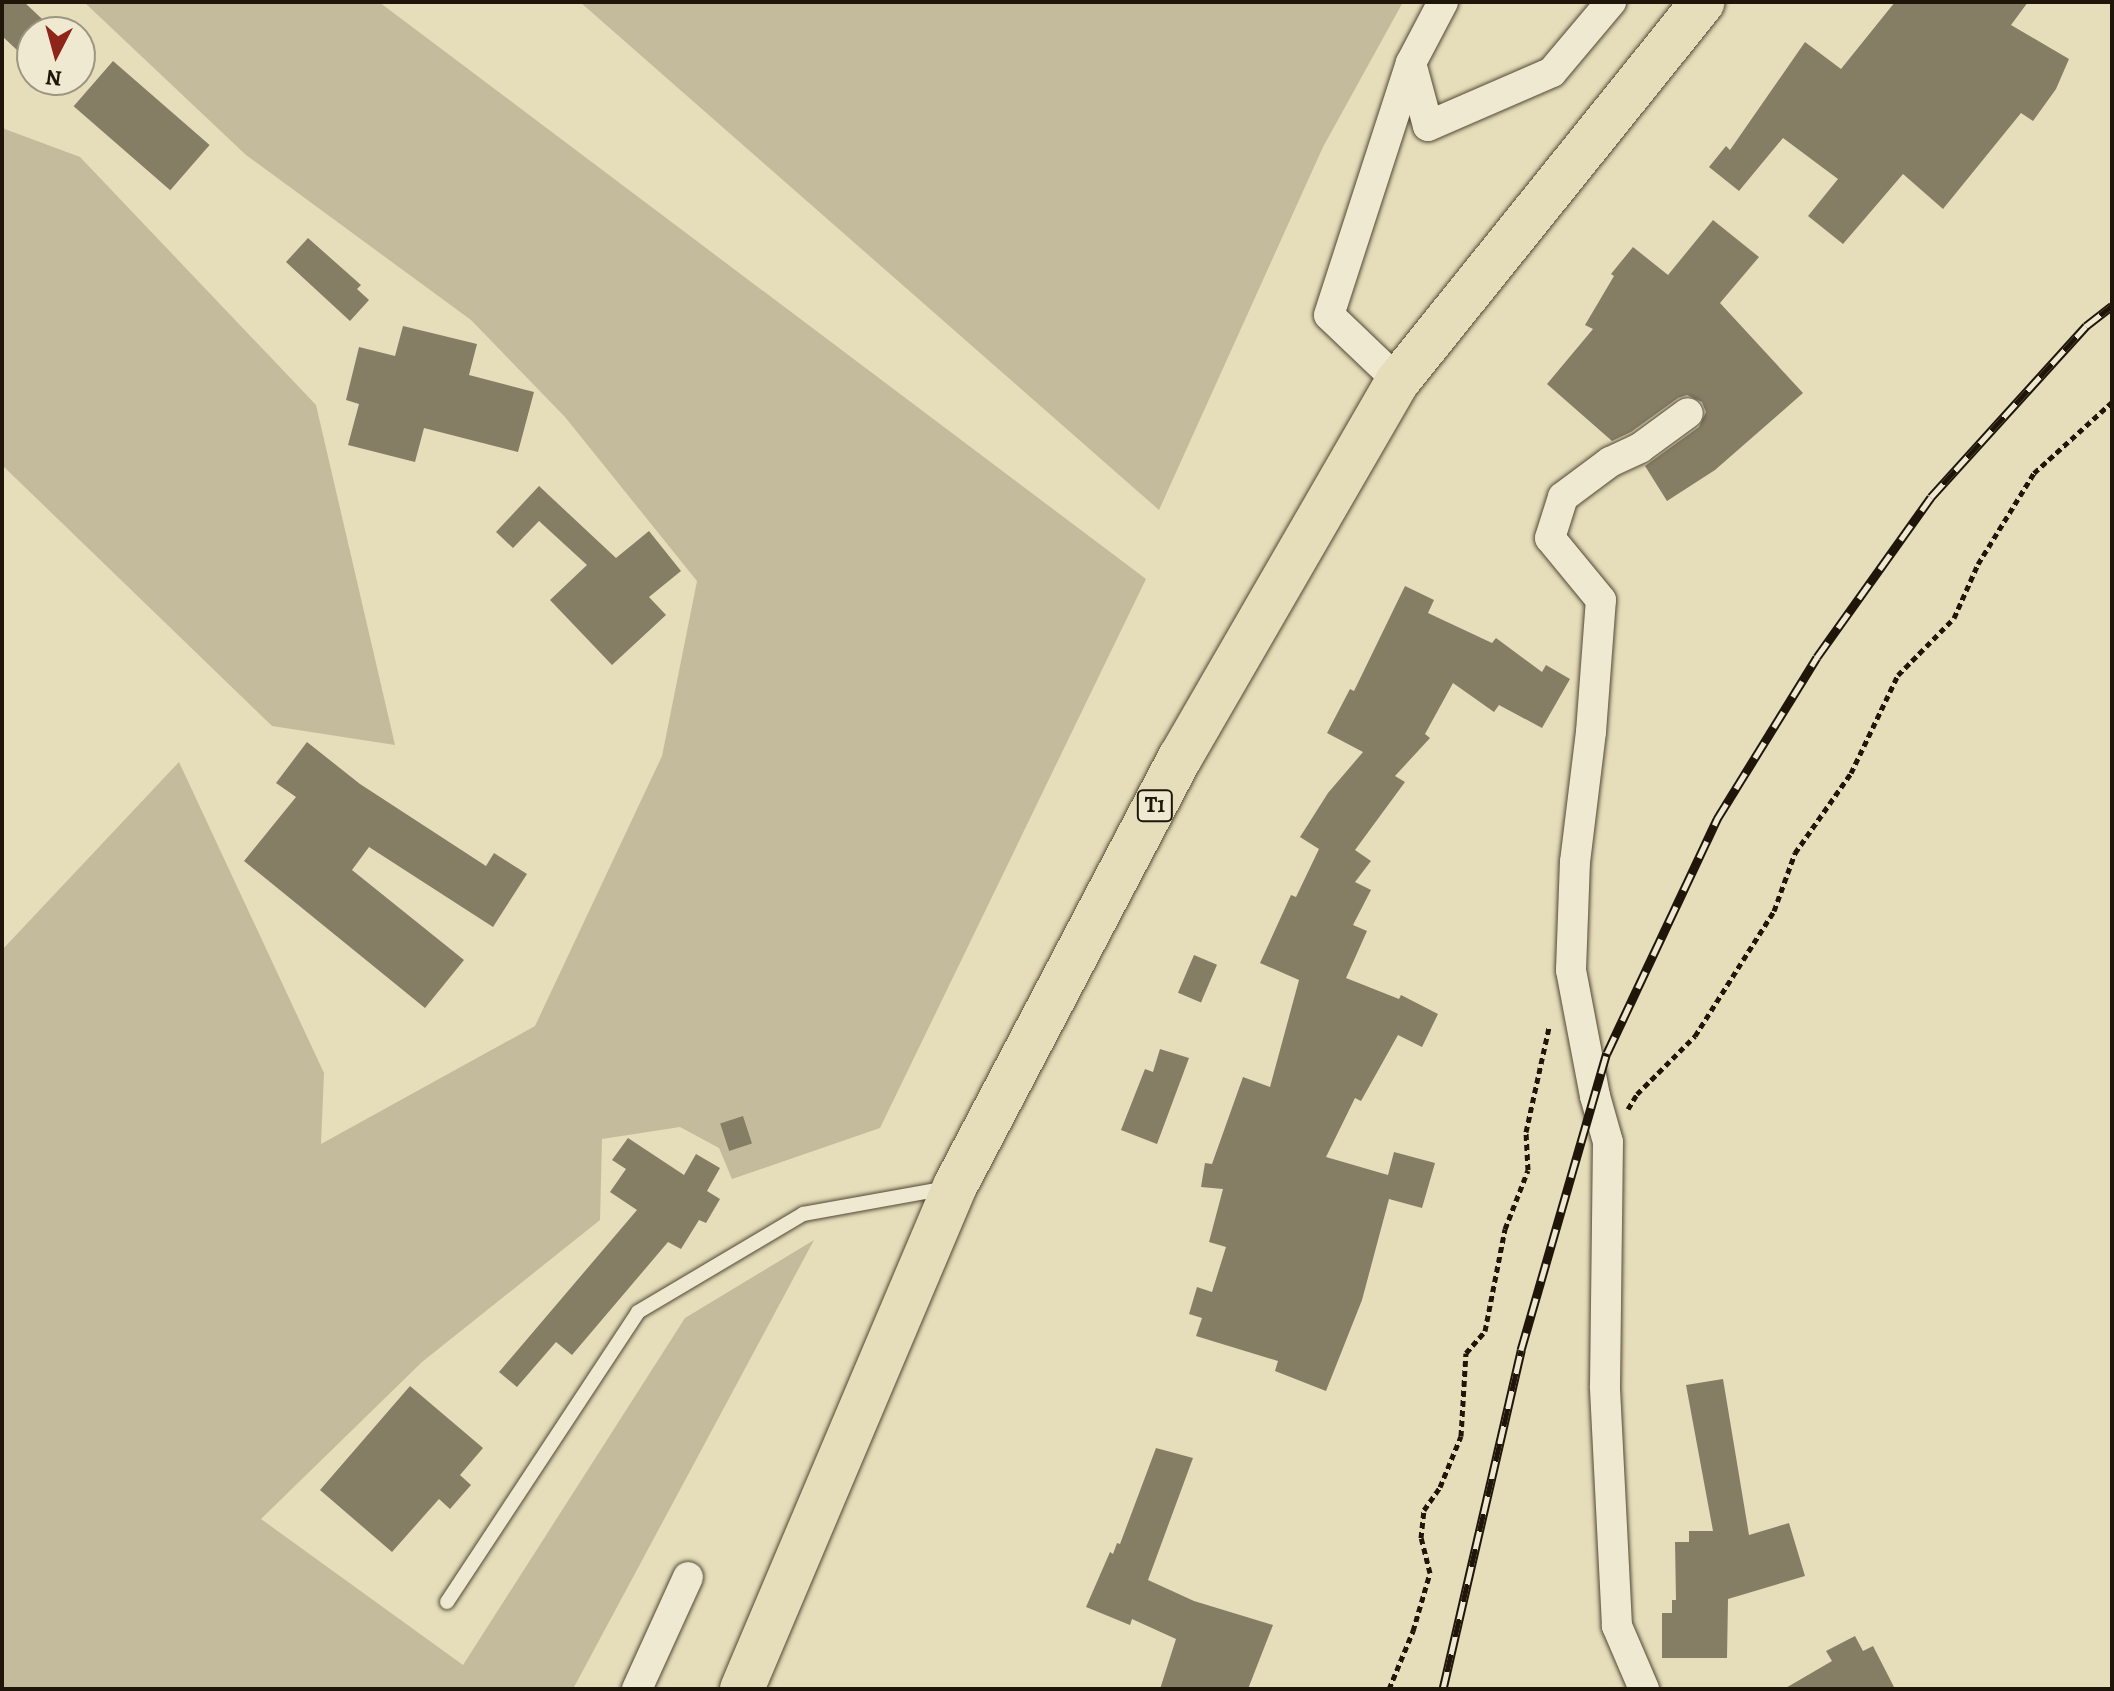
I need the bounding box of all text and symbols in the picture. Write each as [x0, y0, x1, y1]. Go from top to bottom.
north arrow [16, 16, 96, 96]
text: N [44, 62, 63, 94]
road number: T1 [1135, 788, 1175, 824]

